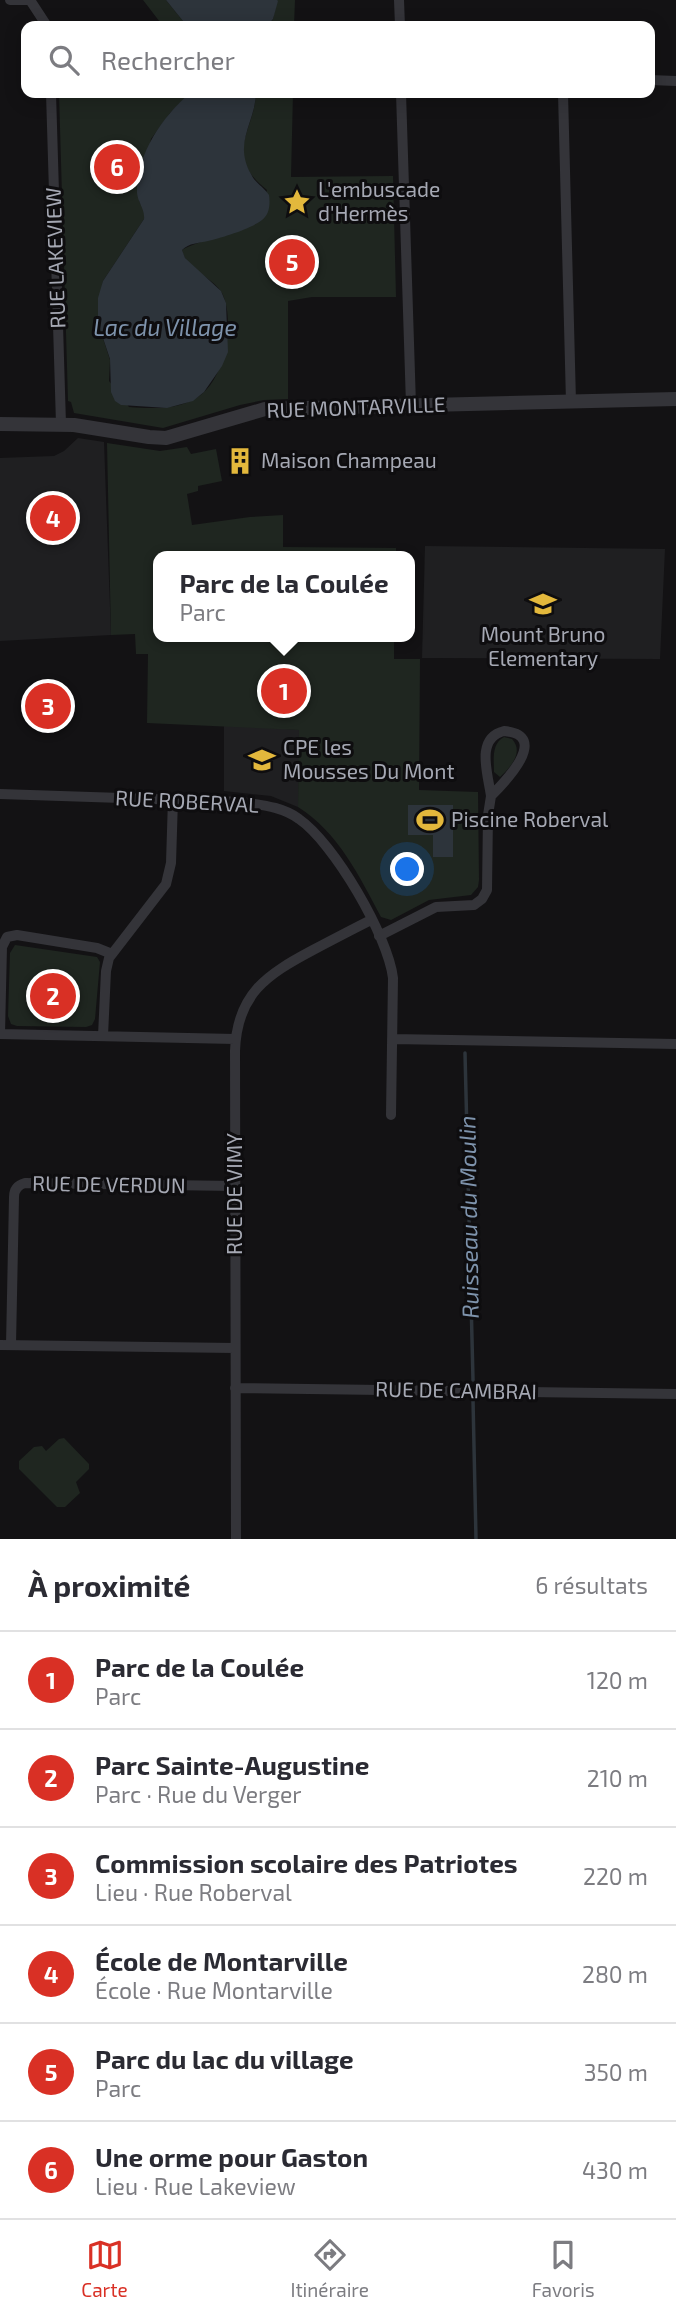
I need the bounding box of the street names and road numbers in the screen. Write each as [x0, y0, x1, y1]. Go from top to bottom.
street label: RUE LAKEVIEW [40, 187, 69, 329]
street label: RUE MONTARVILLE [266, 391, 446, 422]
street label: RUE ROBERVAL [115, 784, 260, 817]
street label: RUE DE VIMY [221, 1133, 246, 1255]
street label: RUE DE VERDUN [32, 1170, 186, 1197]
street label: RUE DE CAMBRAI [375, 1376, 537, 1403]

